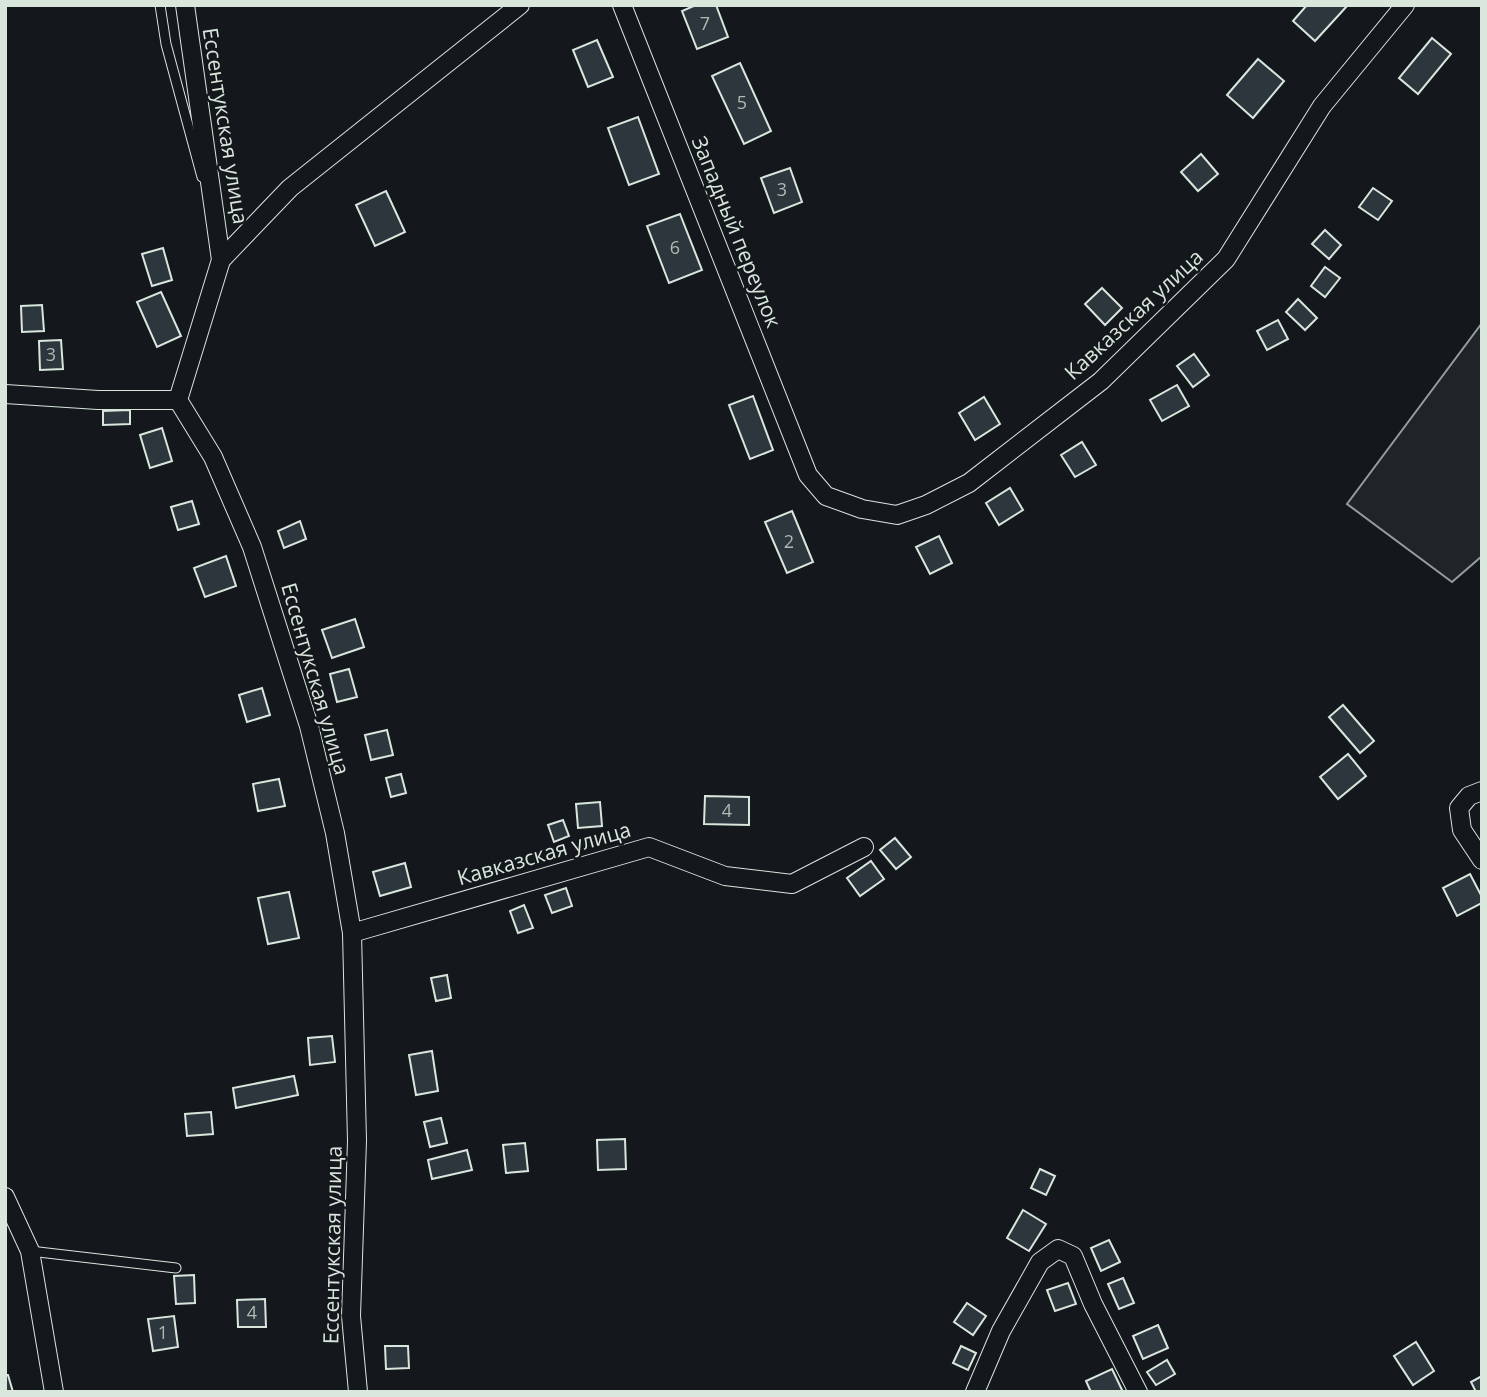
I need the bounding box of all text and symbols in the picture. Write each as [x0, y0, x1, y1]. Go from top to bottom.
house number: 7 [700, 11, 710, 35]
street label: Ессентукская улица [197, 26, 255, 226]
house number: 5 [737, 90, 747, 114]
street label: Западный переулок [686, 132, 788, 332]
house number: 3 [777, 177, 787, 201]
house number: 6 [670, 235, 680, 259]
street label: Кавказская улица [1058, 243, 1209, 386]
house number: 3 [46, 342, 56, 366]
house number: 2 [784, 529, 794, 553]
street label: Ессентукская улица [275, 579, 357, 778]
house number: 4 [722, 798, 732, 822]
street label: Кавказская улица [454, 815, 634, 891]
street label: Ессентукская улица [316, 1146, 348, 1344]
house number: 4 [247, 1300, 257, 1324]
house number: 1 [158, 1320, 168, 1344]

